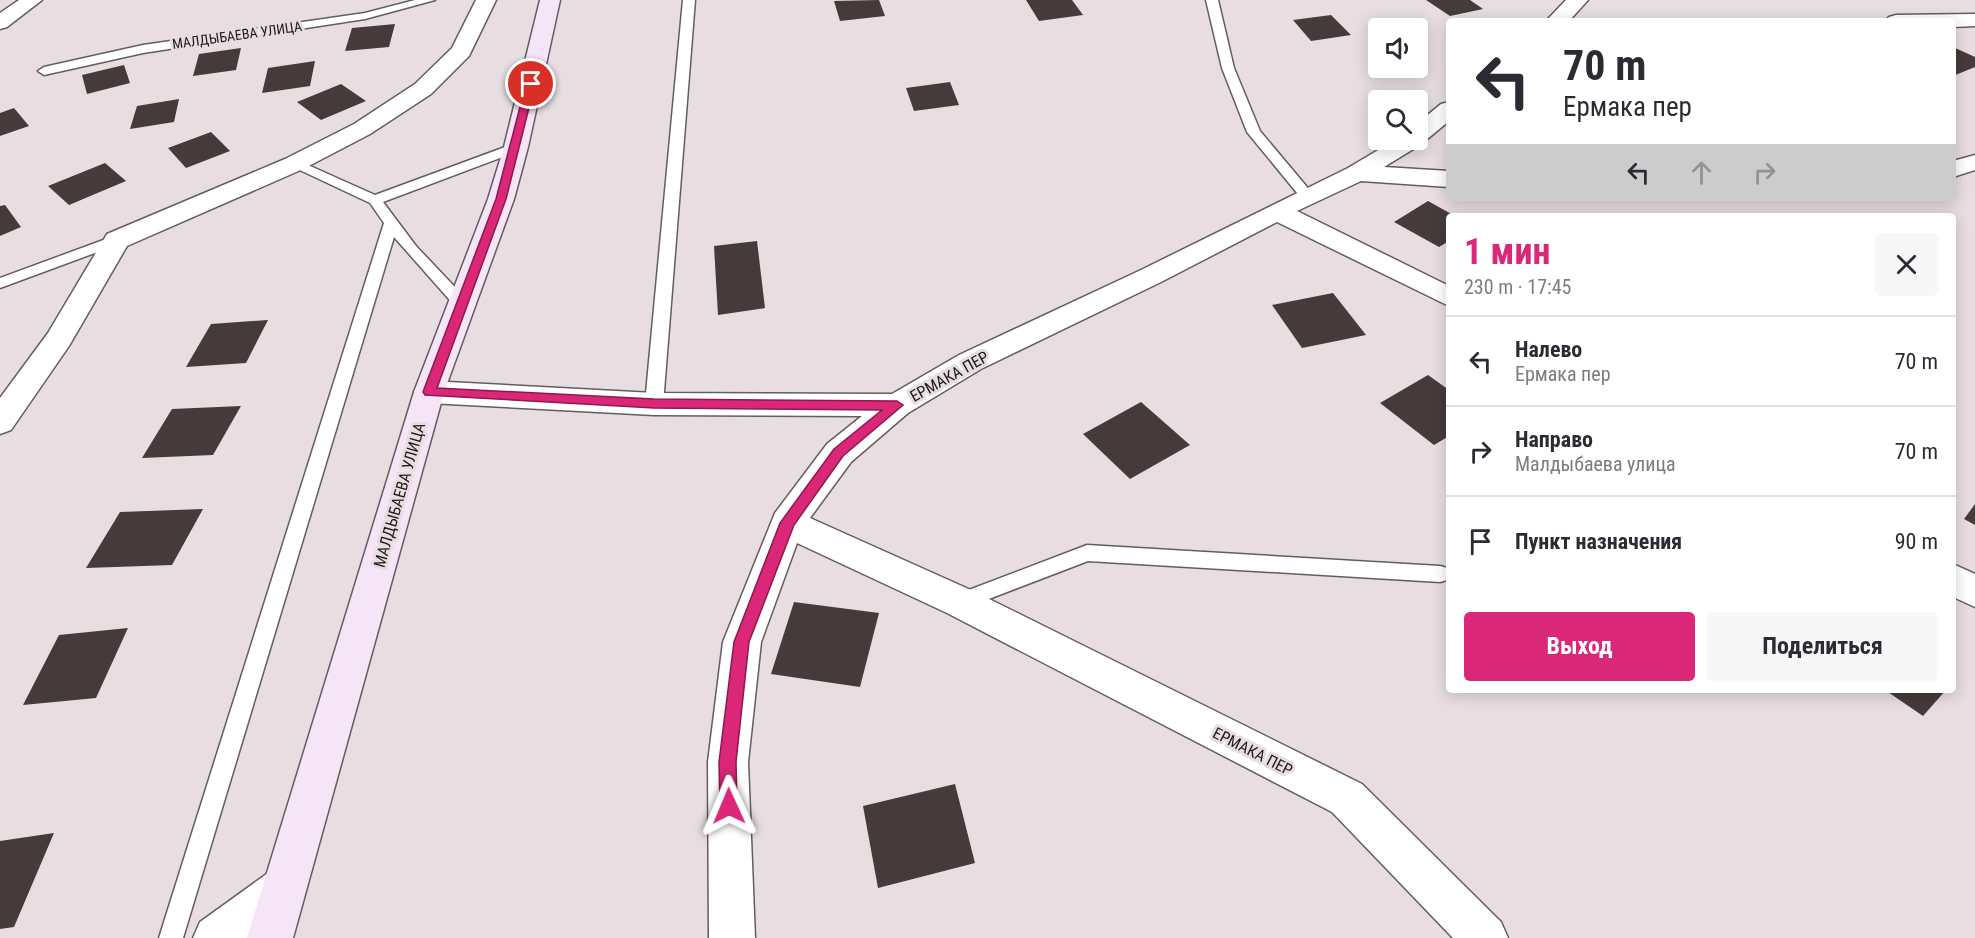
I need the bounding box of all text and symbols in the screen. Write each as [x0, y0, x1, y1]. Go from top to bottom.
street label: МАЛДЫБАЕВА УЛИЦА [171, 18, 303, 52]
map controls [1368, 18, 1428, 150]
button: sound [1368, 18, 1428, 78]
text: 70 m [1563, 41, 1646, 90]
icon: left [1464, 42, 1542, 120]
pin [505, 58, 556, 109]
icon: arrive [514, 67, 547, 100]
button: search [1368, 90, 1428, 150]
text: Ермака пер [1563, 91, 1692, 123]
icon: left [1622, 156, 1655, 189]
icon: ahead [1685, 156, 1718, 189]
icon: right [1748, 156, 1781, 189]
text: 1 мин [1464, 231, 1550, 273]
button: close [1875, 233, 1938, 296]
text: 230 m · 17:45 [1464, 275, 1571, 299]
text: Налево [1515, 337, 1582, 362]
icon: left [1464, 345, 1497, 378]
street label: ЕРМАКА ПЕР [907, 347, 992, 406]
text: 70 m [1895, 349, 1938, 374]
text: Ермака пер [1515, 362, 1611, 386]
street label: МАЛДЫБАЕВА УЛИЦА [370, 421, 429, 570]
text: Направо [1515, 427, 1593, 452]
icon: right [1464, 435, 1497, 468]
text: 70 m [1895, 439, 1938, 464]
text: Малдыбаева улица [1515, 452, 1676, 476]
icon: arrive [1464, 525, 1497, 558]
text: Пункт назначения [1515, 529, 1682, 554]
text: 90 m [1895, 529, 1938, 554]
button: Выход [1464, 612, 1695, 681]
button: Поделиться [1707, 612, 1938, 681]
street label: ЕРМАКА ПЕР [1210, 723, 1296, 780]
position arrow [697, 774, 761, 838]

